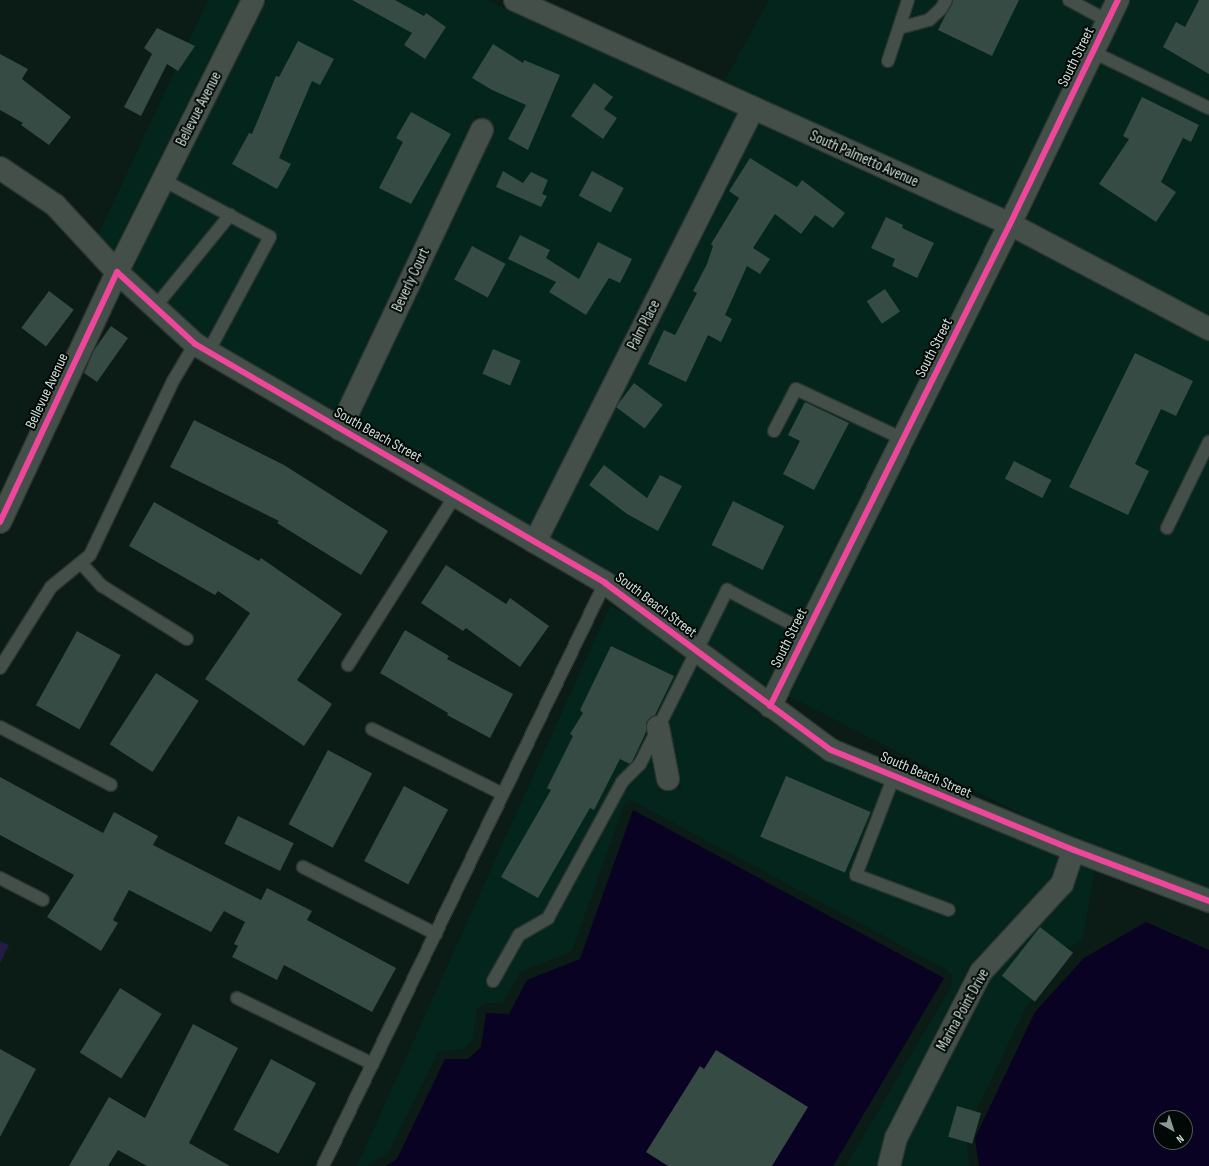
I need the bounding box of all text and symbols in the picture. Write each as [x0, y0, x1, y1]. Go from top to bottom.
street label: South Street [1054, 24, 1098, 90]
street label: Bellevue Avenue [173, 69, 225, 149]
street label: South Palmetto Avenue [807, 127, 921, 191]
street label: Beverly Court [388, 245, 434, 315]
street label: Palm Place [624, 297, 664, 353]
street label: South Street [911, 315, 957, 381]
street label: Bellevue Avenue [22, 350, 72, 432]
street label: South Beach Street [331, 404, 425, 466]
street label: South Beach Street [612, 569, 700, 641]
street label: South Street [767, 605, 811, 671]
street label: South Beach Street [878, 748, 974, 802]
street label: Marina Point Drive [933, 966, 993, 1054]
north arrow [1153, 1110, 1193, 1150]
text: N [1174, 1132, 1187, 1146]

